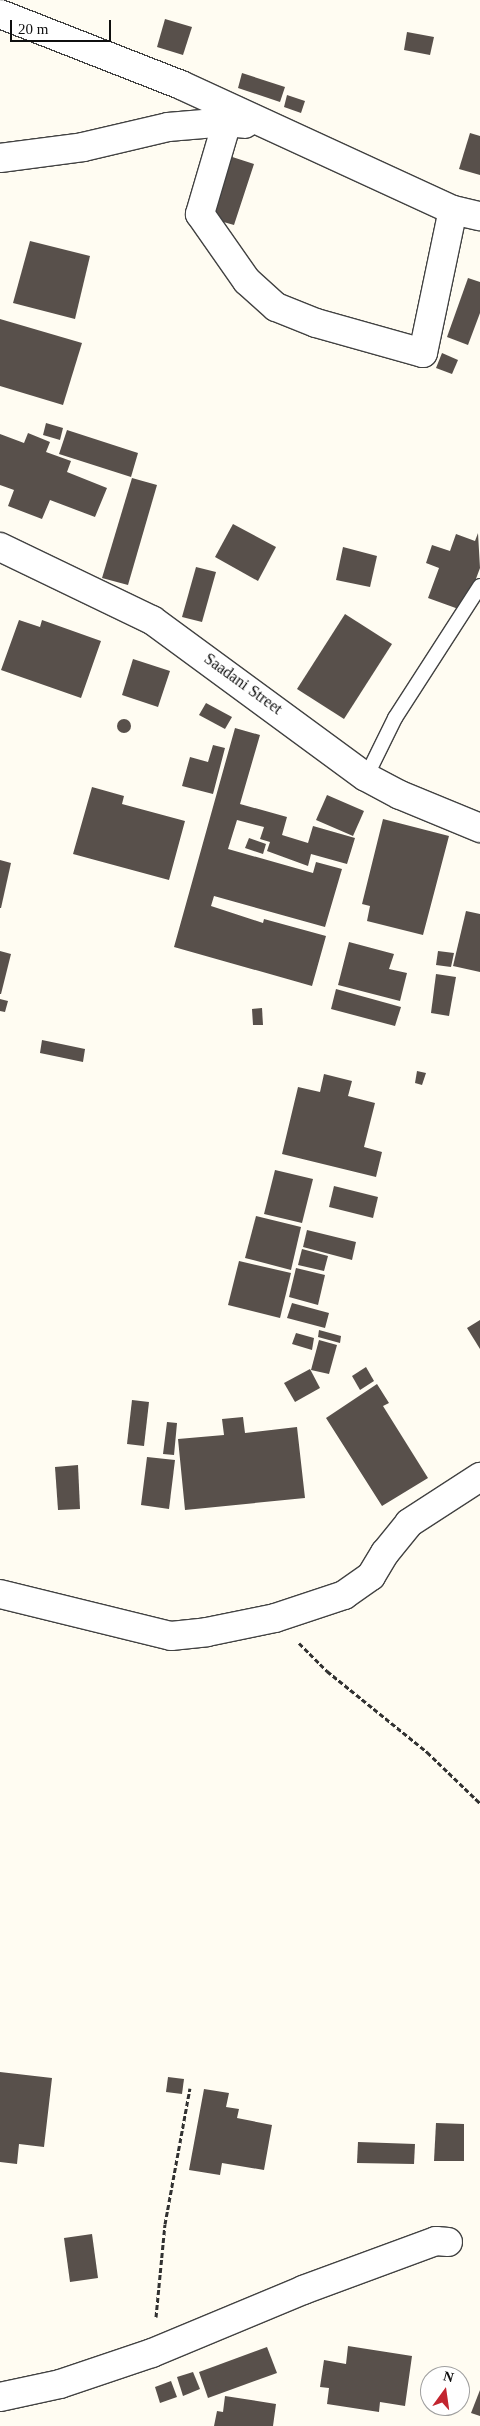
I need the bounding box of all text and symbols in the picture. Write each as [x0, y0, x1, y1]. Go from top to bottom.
scale bar [12, 10, 114, 42]
text: 20 m [18, 21, 48, 37]
street label: Saadani Street [200, 649, 286, 719]
north arrow [420, 2366, 470, 2416]
text: N [442, 2368, 455, 2385]

